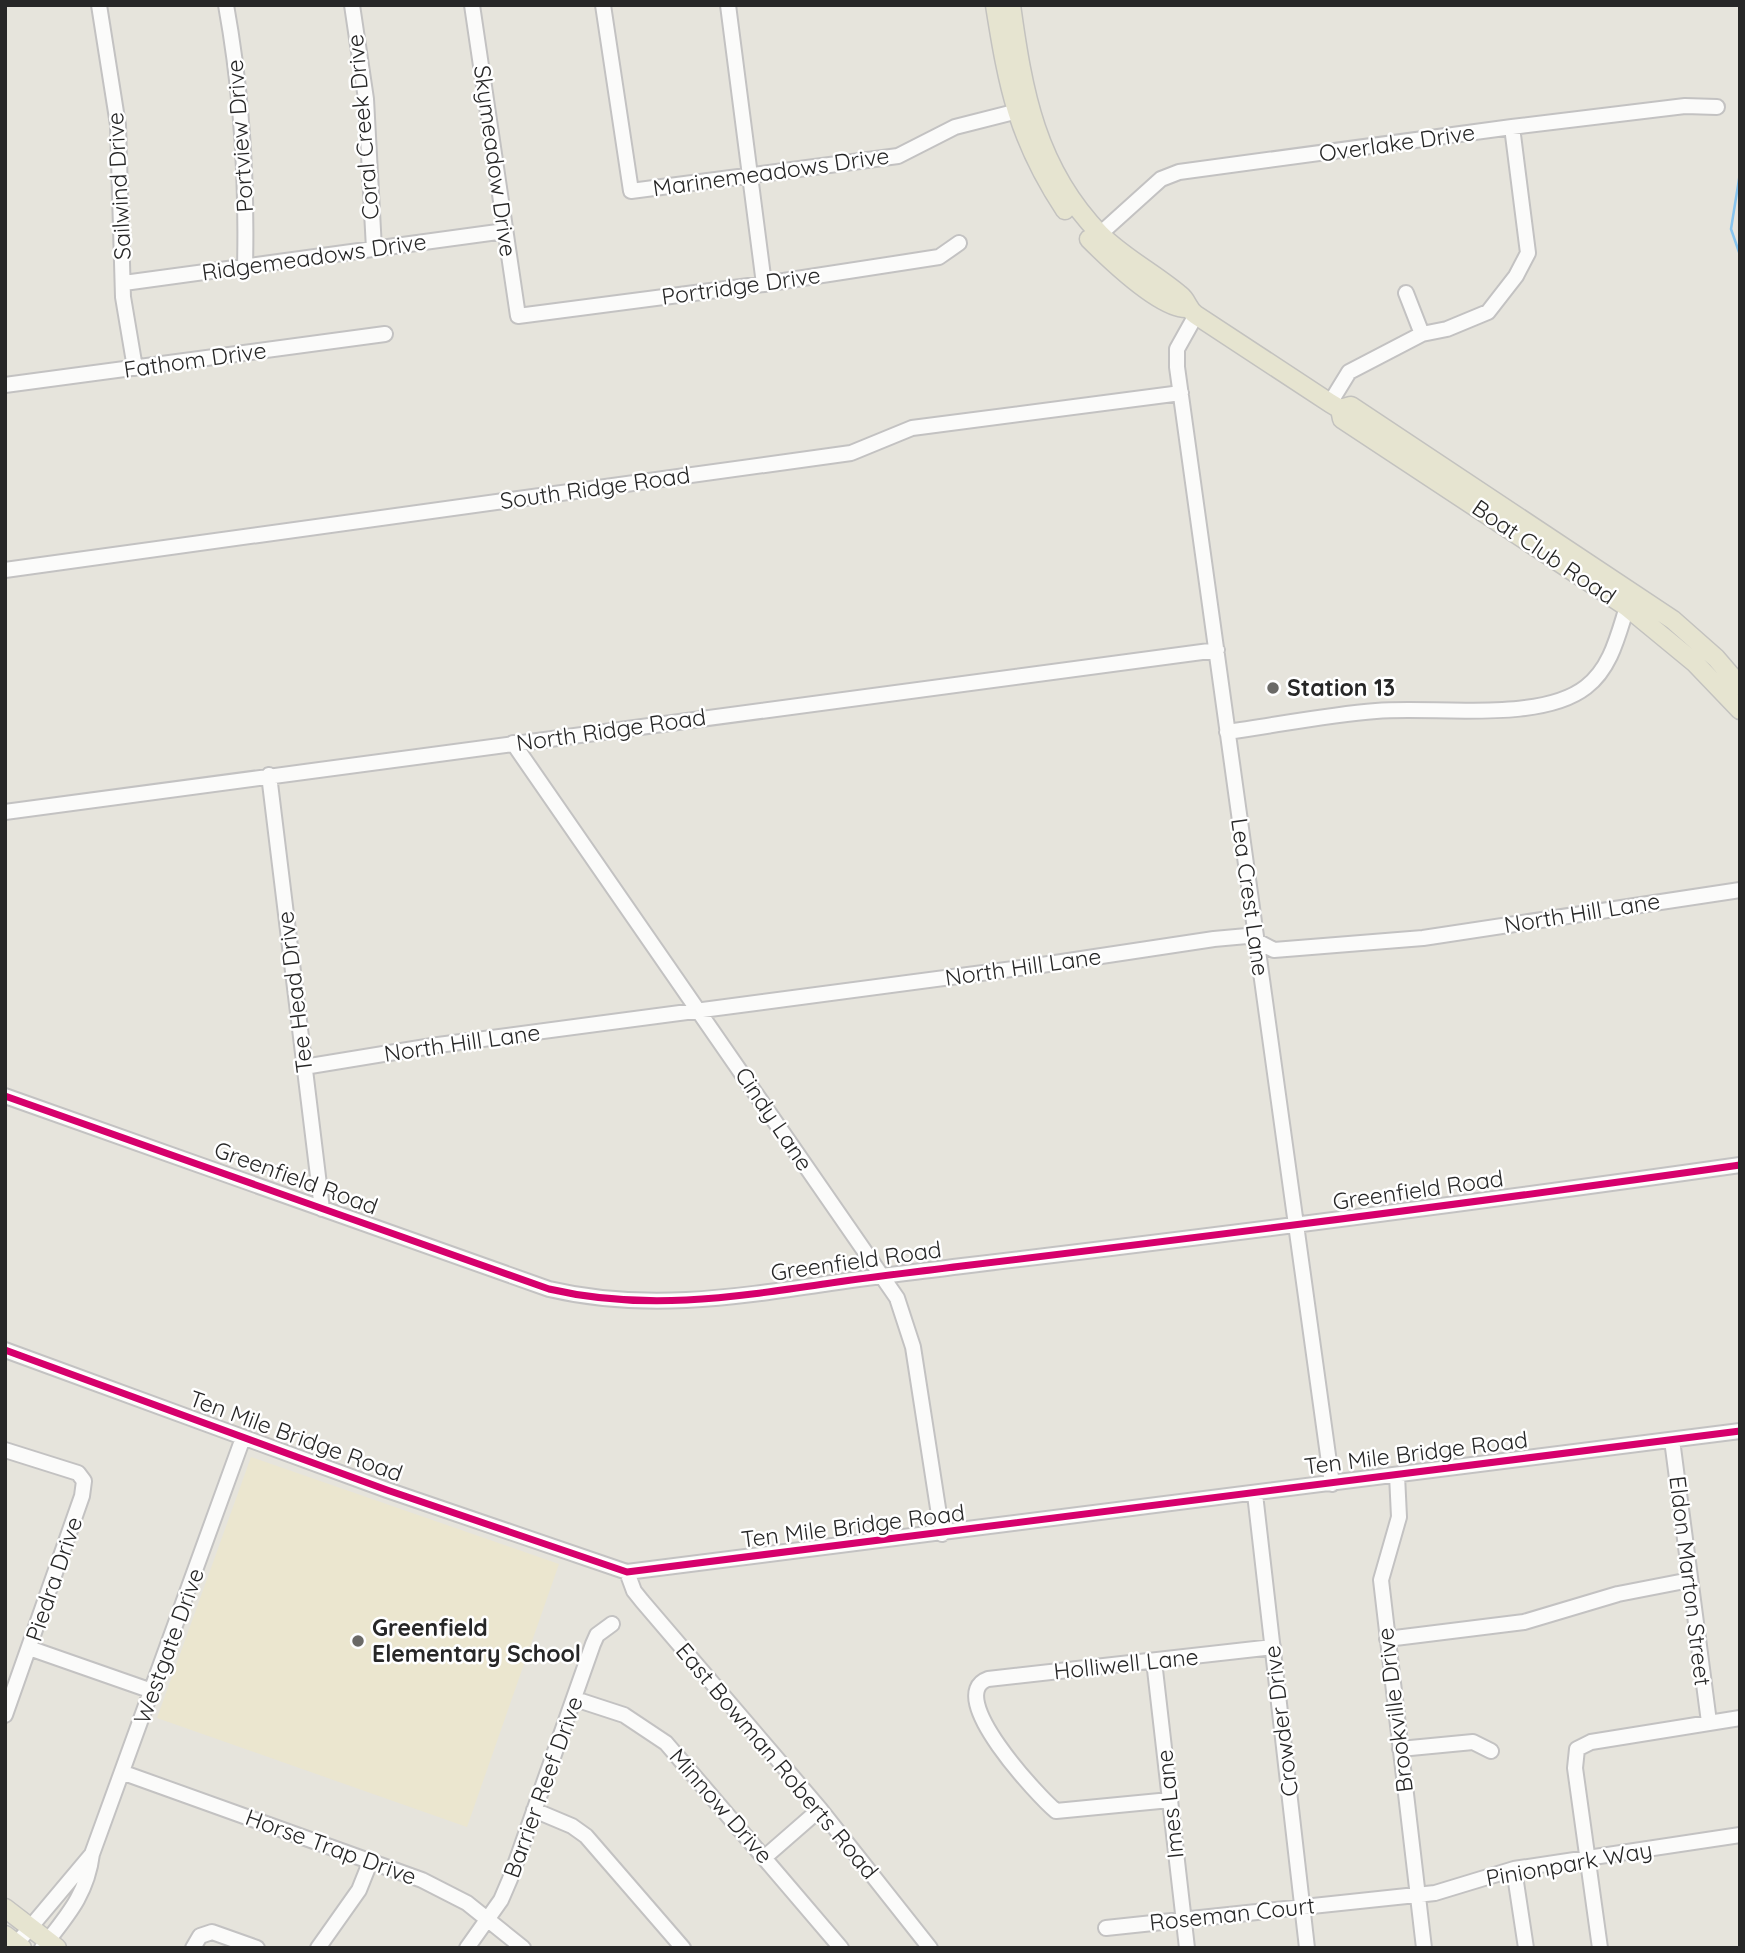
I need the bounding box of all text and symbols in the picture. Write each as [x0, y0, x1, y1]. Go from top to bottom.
street label: Coral Creek Drive [340, 33, 385, 221]
street label: Portview Drive [220, 59, 259, 213]
street label: Skymeadow Drive [468, 63, 523, 259]
street label: Sailwind Drive [100, 111, 137, 261]
street label: Overlake Drive [1317, 117, 1477, 168]
street label: Marinemeadows Drive [651, 141, 891, 202]
street label: Ridgemeadows Drive [200, 226, 428, 287]
street label: Portridge Drive [660, 260, 822, 311]
street label: Fathom Drive [122, 335, 268, 384]
street label: South Ridge Road [498, 460, 692, 515]
street label: Boat Club Road [1467, 493, 1622, 610]
place label: Station 13 [1287, 673, 1395, 702]
marker: Station 13 [1265, 680, 1281, 696]
street label: North Ridge Road [514, 702, 708, 757]
street label: Lea Crest Lane [1225, 816, 1276, 978]
street label: North Hill Lane [1502, 886, 1662, 939]
street label: Tee Head Drive [270, 910, 319, 1075]
street label: North Hill Lane [943, 941, 1103, 992]
street label: North Hill Lane [382, 1017, 542, 1068]
street label: Cindy Lane [729, 1061, 820, 1176]
street label: Greenfield Road [210, 1134, 382, 1221]
street label: Greenfield Road [1331, 1163, 1505, 1216]
street label: Greenfield Road [769, 1234, 943, 1287]
street label: Ten Mile Bridge Road [186, 1383, 407, 1488]
street label: Ten Mile Bridge Road [1303, 1424, 1529, 1481]
street label: Eldon Marton Street [1663, 1474, 1718, 1688]
street label: Ten Mile Bridge Road [740, 1497, 966, 1554]
street label: Piedra Drive [19, 1513, 88, 1645]
street label: Westgate Drive [127, 1564, 210, 1728]
place label: Greenfield Elementary School [372, 1613, 581, 1668]
street label: Brookville Drive [1370, 1626, 1419, 1794]
marker: Greenfield Elementary School [350, 1633, 366, 1649]
street label: East Bowman Roberts Road [670, 1637, 885, 1885]
street label: Holliwell Lane [1052, 1641, 1200, 1686]
street label: Crowder Drive [1257, 1644, 1304, 1798]
street label: Barrier Reef Drive [496, 1692, 589, 1881]
street label: Minnow Drive [663, 1742, 779, 1869]
street label: Imes Lane [1149, 1748, 1190, 1860]
street label: Horse Trap Drive [242, 1802, 421, 1891]
street label: Pinionpark Way [1483, 1835, 1654, 1892]
street label: Roseman Court [1148, 1890, 1316, 1937]

